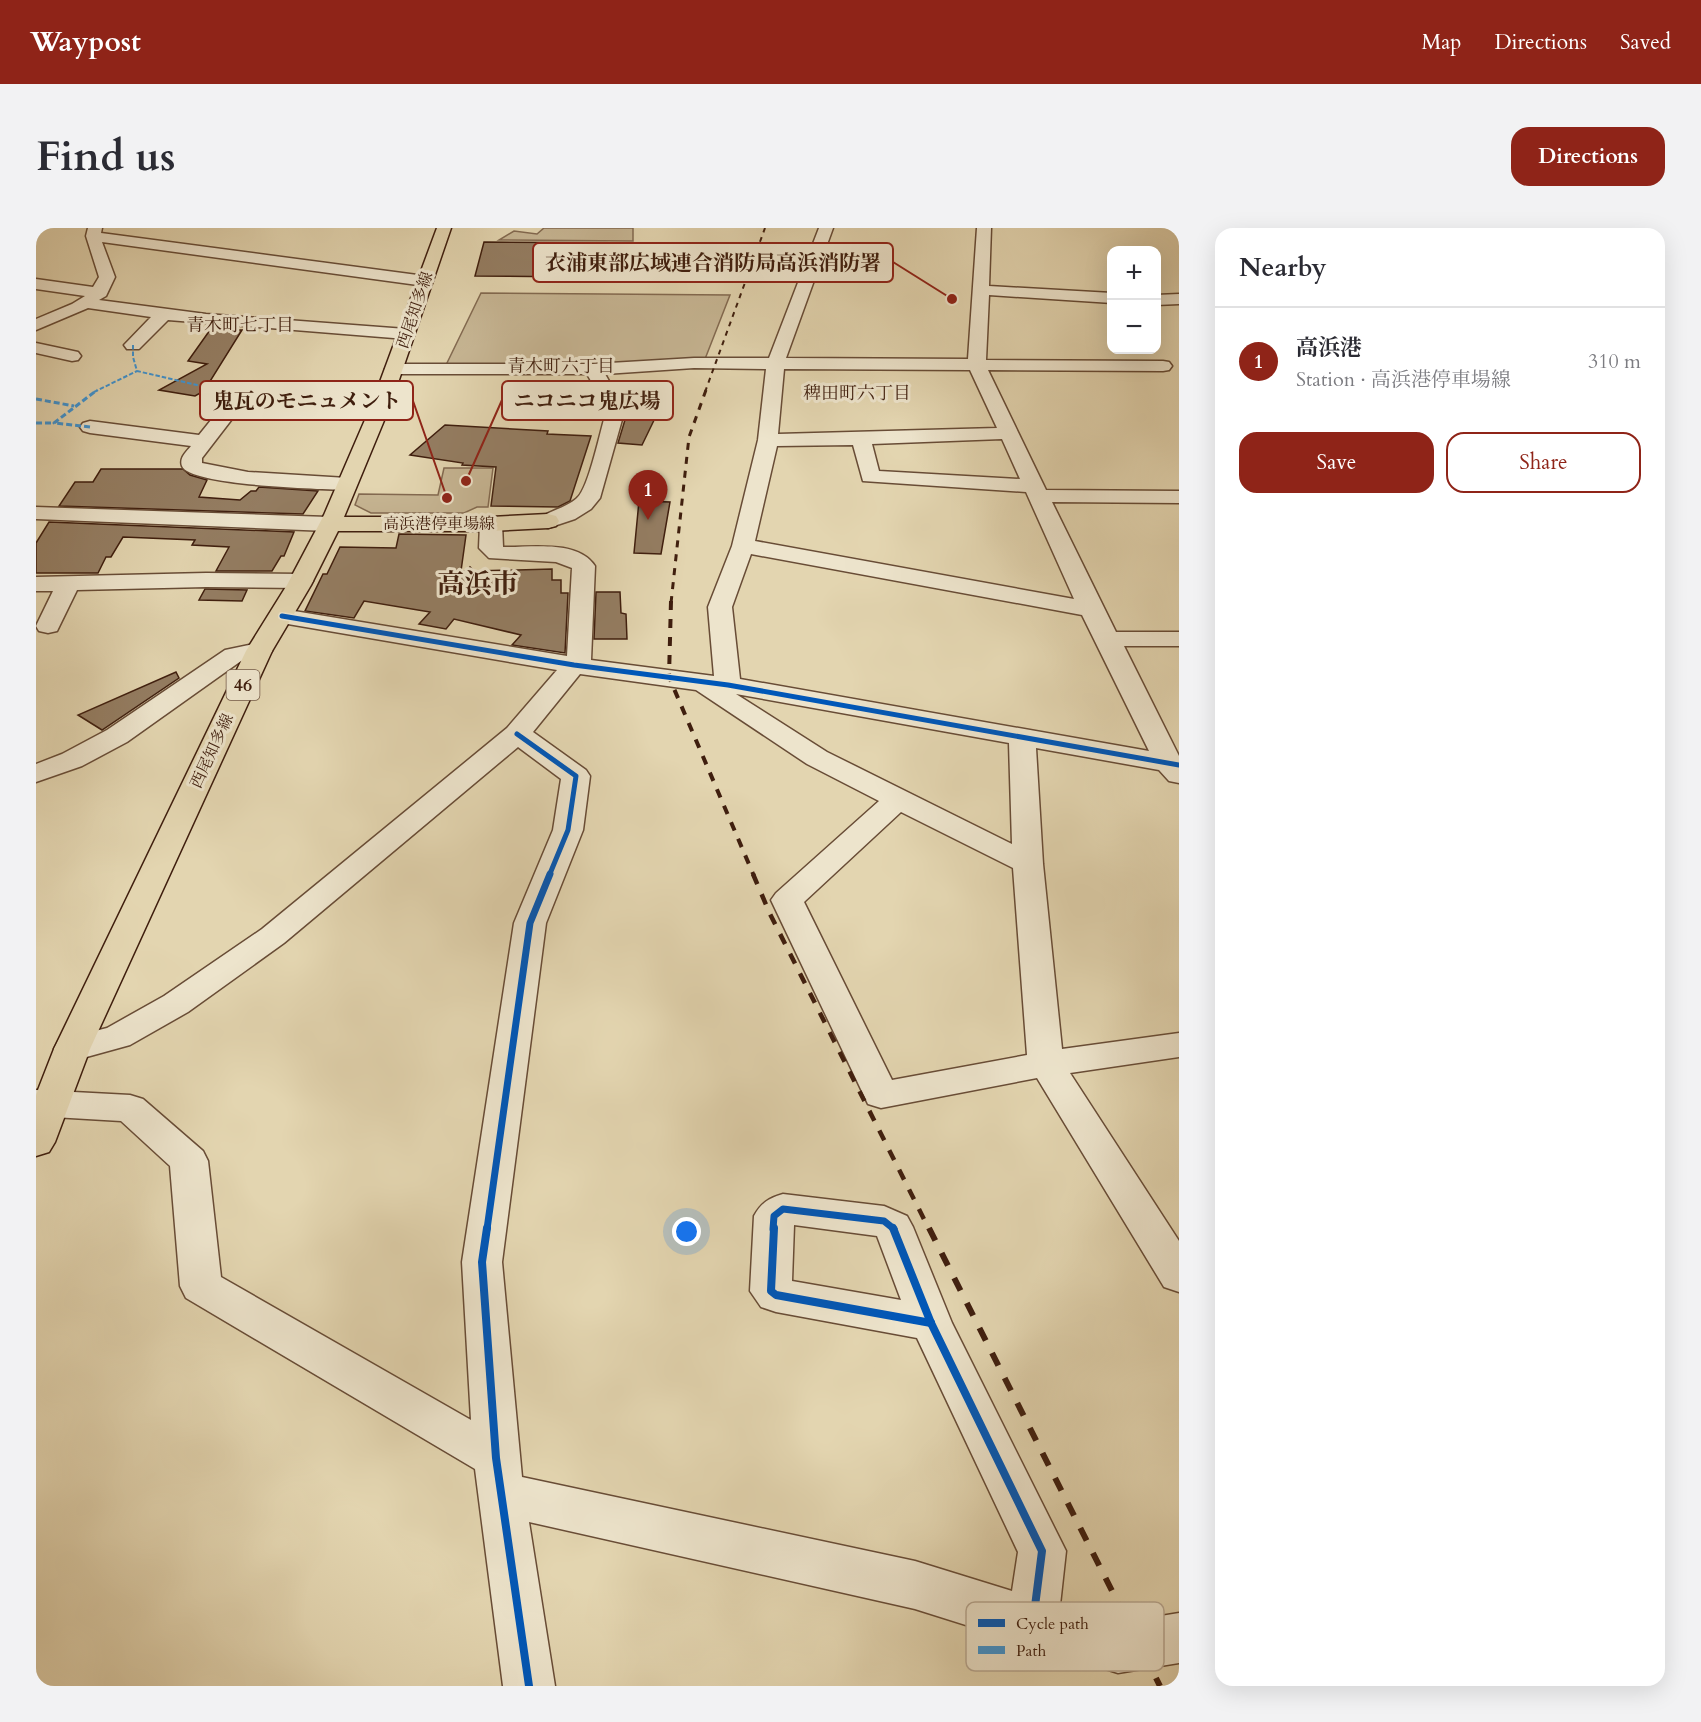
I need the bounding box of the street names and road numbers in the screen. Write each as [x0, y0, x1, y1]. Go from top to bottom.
street label: 西尾知多線 [392, 269, 438, 351]
street label: 高浜港停車場線 [383, 513, 495, 535]
road number: 46 [226, 670, 260, 700]
street label: 西尾知多線 [185, 710, 239, 792]

